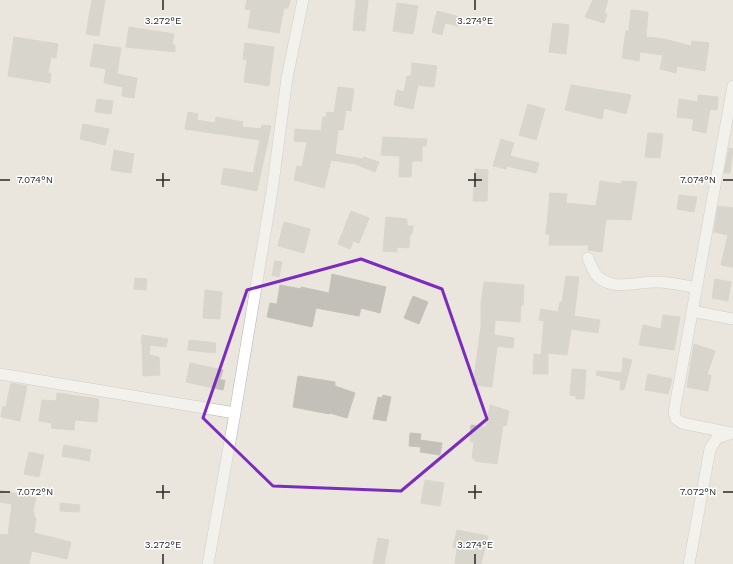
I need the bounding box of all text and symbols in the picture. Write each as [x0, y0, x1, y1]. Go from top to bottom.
text: 3.272°E [145, 15, 181, 26]
text: 3.274°E [457, 15, 493, 26]
text: 7.074°N [17, 174, 53, 185]
text: 7.074°N [680, 174, 716, 185]
text: 7.072°N [17, 486, 53, 497]
text: 7.072°N [680, 486, 716, 497]
text: 3.272°E [145, 539, 181, 550]
text: 3.274°E [457, 539, 493, 550]

